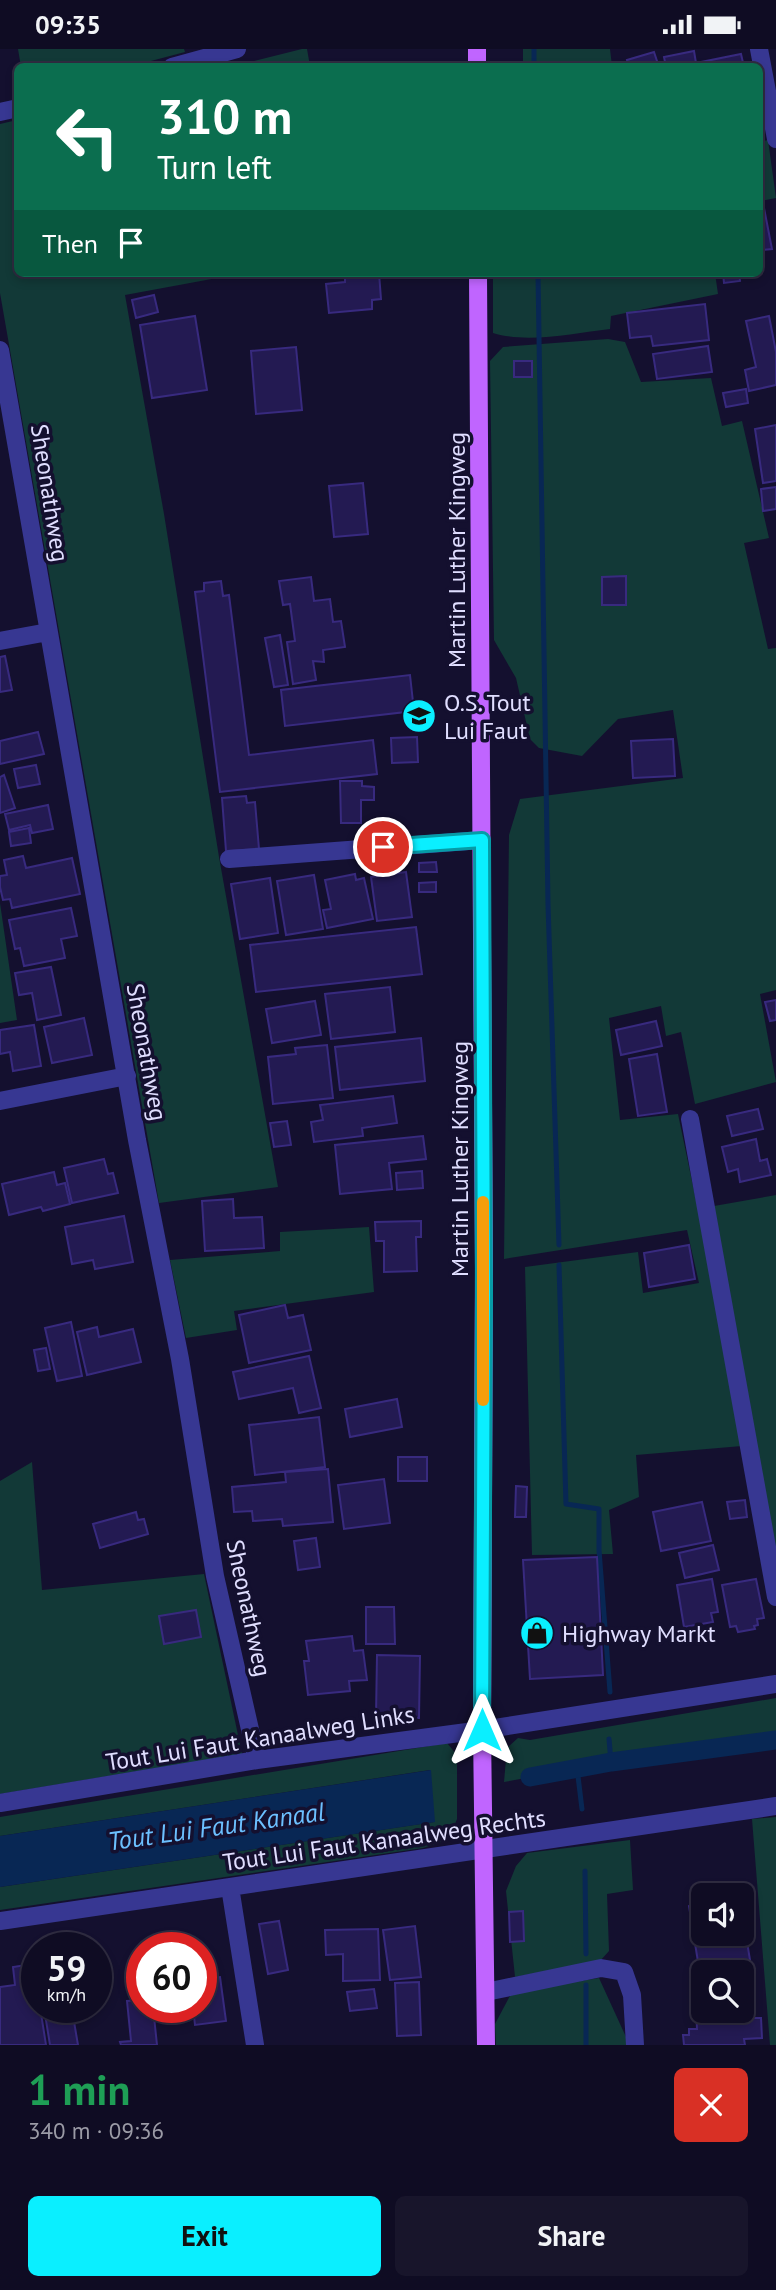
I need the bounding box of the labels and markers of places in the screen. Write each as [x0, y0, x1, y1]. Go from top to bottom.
place label: O.S. Tout Lui Faut [444, 687, 531, 746]
school or university icon: O.S. Tout Lui Faut [400, 697, 438, 735]
pin [353, 817, 413, 877]
shop icon: Highway Markt [518, 1614, 556, 1652]
place label: Highway Markt [562, 1618, 716, 1649]

